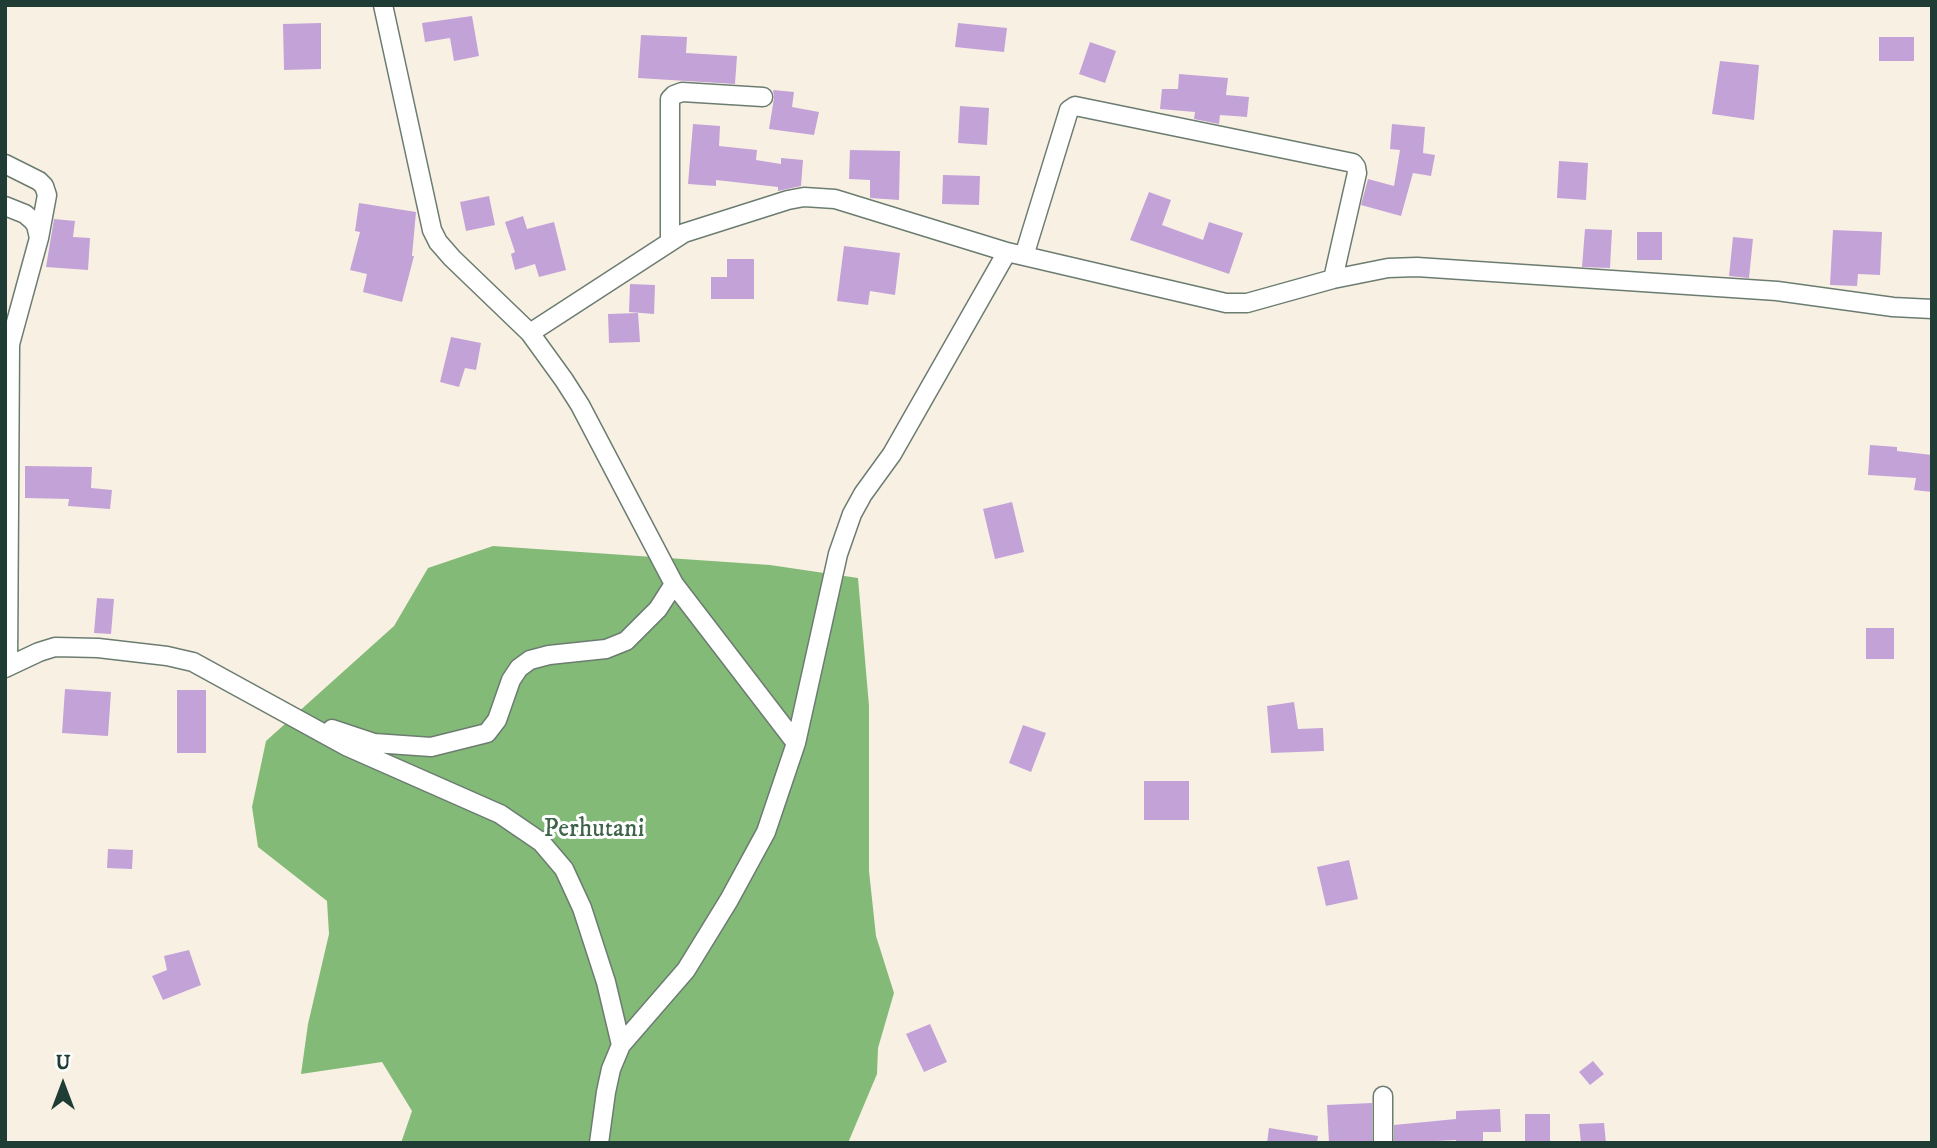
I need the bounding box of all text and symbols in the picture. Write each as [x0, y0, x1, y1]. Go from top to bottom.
park label: Perhutani [544, 815, 644, 847]
north arrow [28, 1050, 98, 1120]
text: U [56, 1052, 70, 1075]

